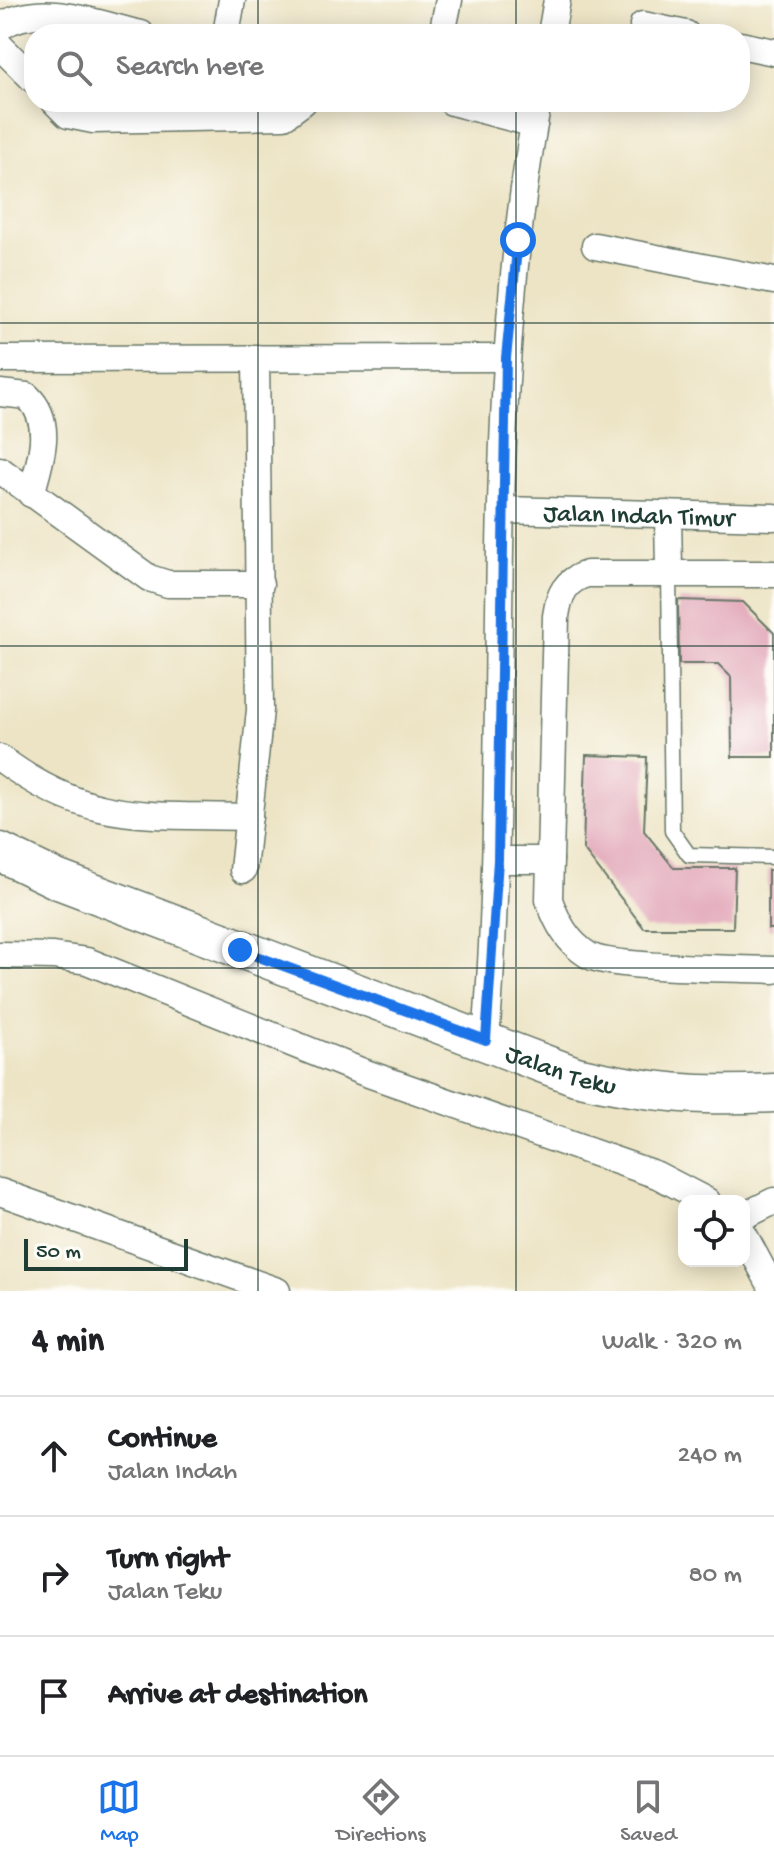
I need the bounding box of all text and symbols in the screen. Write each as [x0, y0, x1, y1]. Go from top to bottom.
search box [24, 24, 750, 112]
icon: search [52, 46, 96, 90]
text: Search here [116, 51, 264, 86]
route start [500, 222, 536, 258]
street label: Jalan Indah Timur [543, 500, 737, 536]
route end [222, 932, 258, 968]
street label: Jalan Teku [500, 1040, 618, 1104]
map controls [678, 1195, 750, 1267]
button: locate [678, 1195, 750, 1267]
scale bar [24, 1235, 188, 1271]
text: 50 m [36, 1240, 81, 1266]
text: 4 min [32, 1323, 104, 1363]
text: Walk · 320 m [602, 1328, 742, 1359]
text: Continue [108, 1423, 217, 1458]
icon: ahead [32, 1434, 76, 1478]
text: 240 m [678, 1441, 742, 1472]
text: Jalan Indah [108, 1458, 237, 1489]
text: Turn right [108, 1543, 228, 1578]
icon: right [32, 1554, 76, 1598]
text: 80 m [688, 1561, 742, 1592]
text: Jalan Teku [108, 1578, 222, 1609]
icon: arrive [32, 1674, 76, 1718]
text: Arrive at destination [108, 1679, 368, 1714]
tab: Map [97, 1775, 141, 1849]
tab: Directions [336, 1775, 426, 1849]
tab: Saved [620, 1775, 677, 1849]

